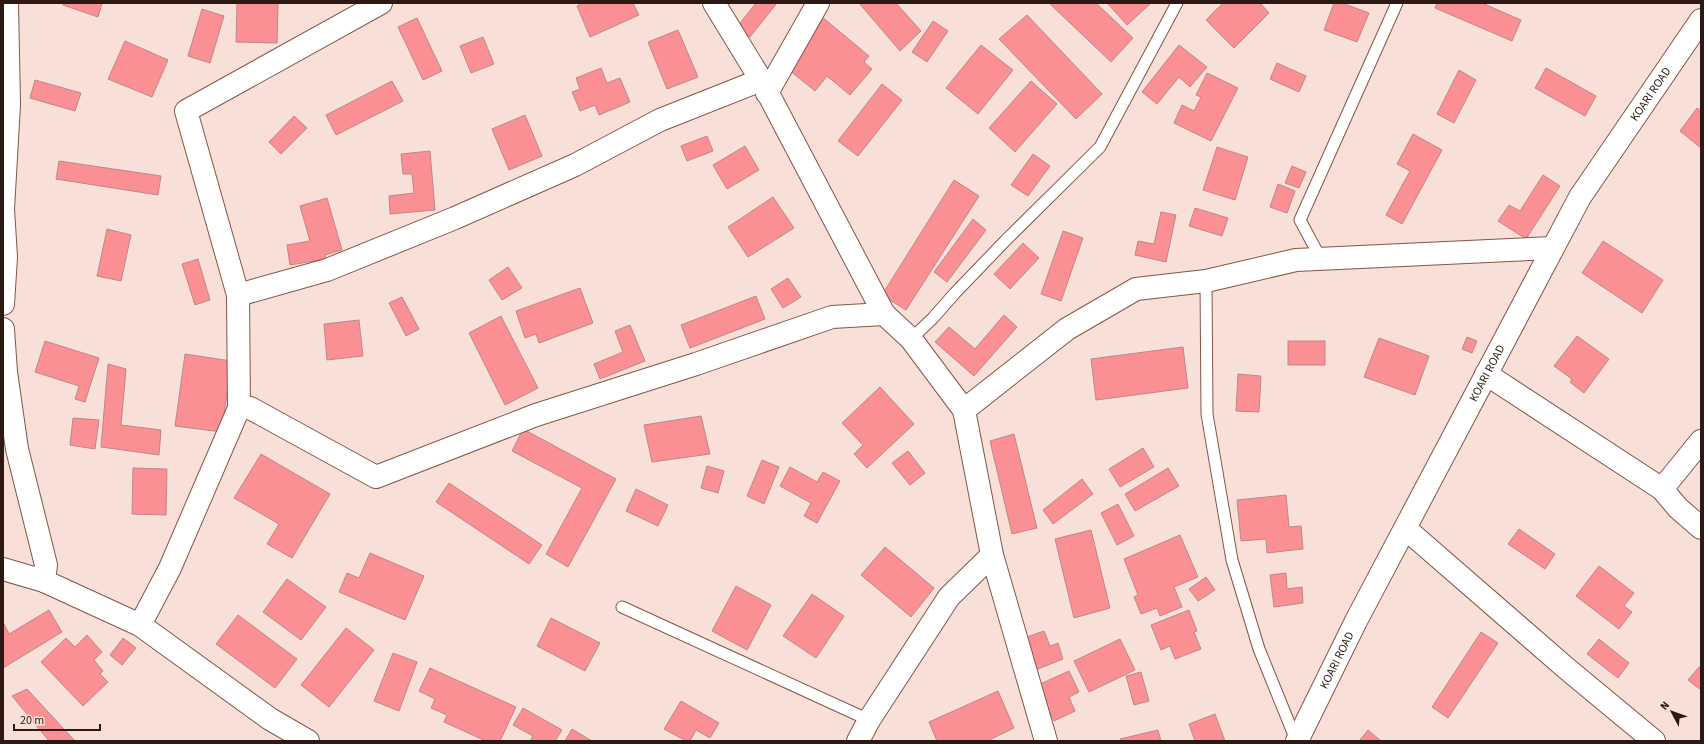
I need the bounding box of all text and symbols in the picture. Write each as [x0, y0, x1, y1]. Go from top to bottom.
street label: KOARI ROAD [1626, 64, 1675, 125]
street label: KOARI ROAD [1465, 342, 1509, 405]
street label: KOARI ROAD [1316, 629, 1358, 692]
north arrow [1652, 692, 1692, 732]
text: N [1657, 698, 1673, 713]
scale bar [14, 706, 100, 732]
text: 20 m [20, 712, 44, 729]

